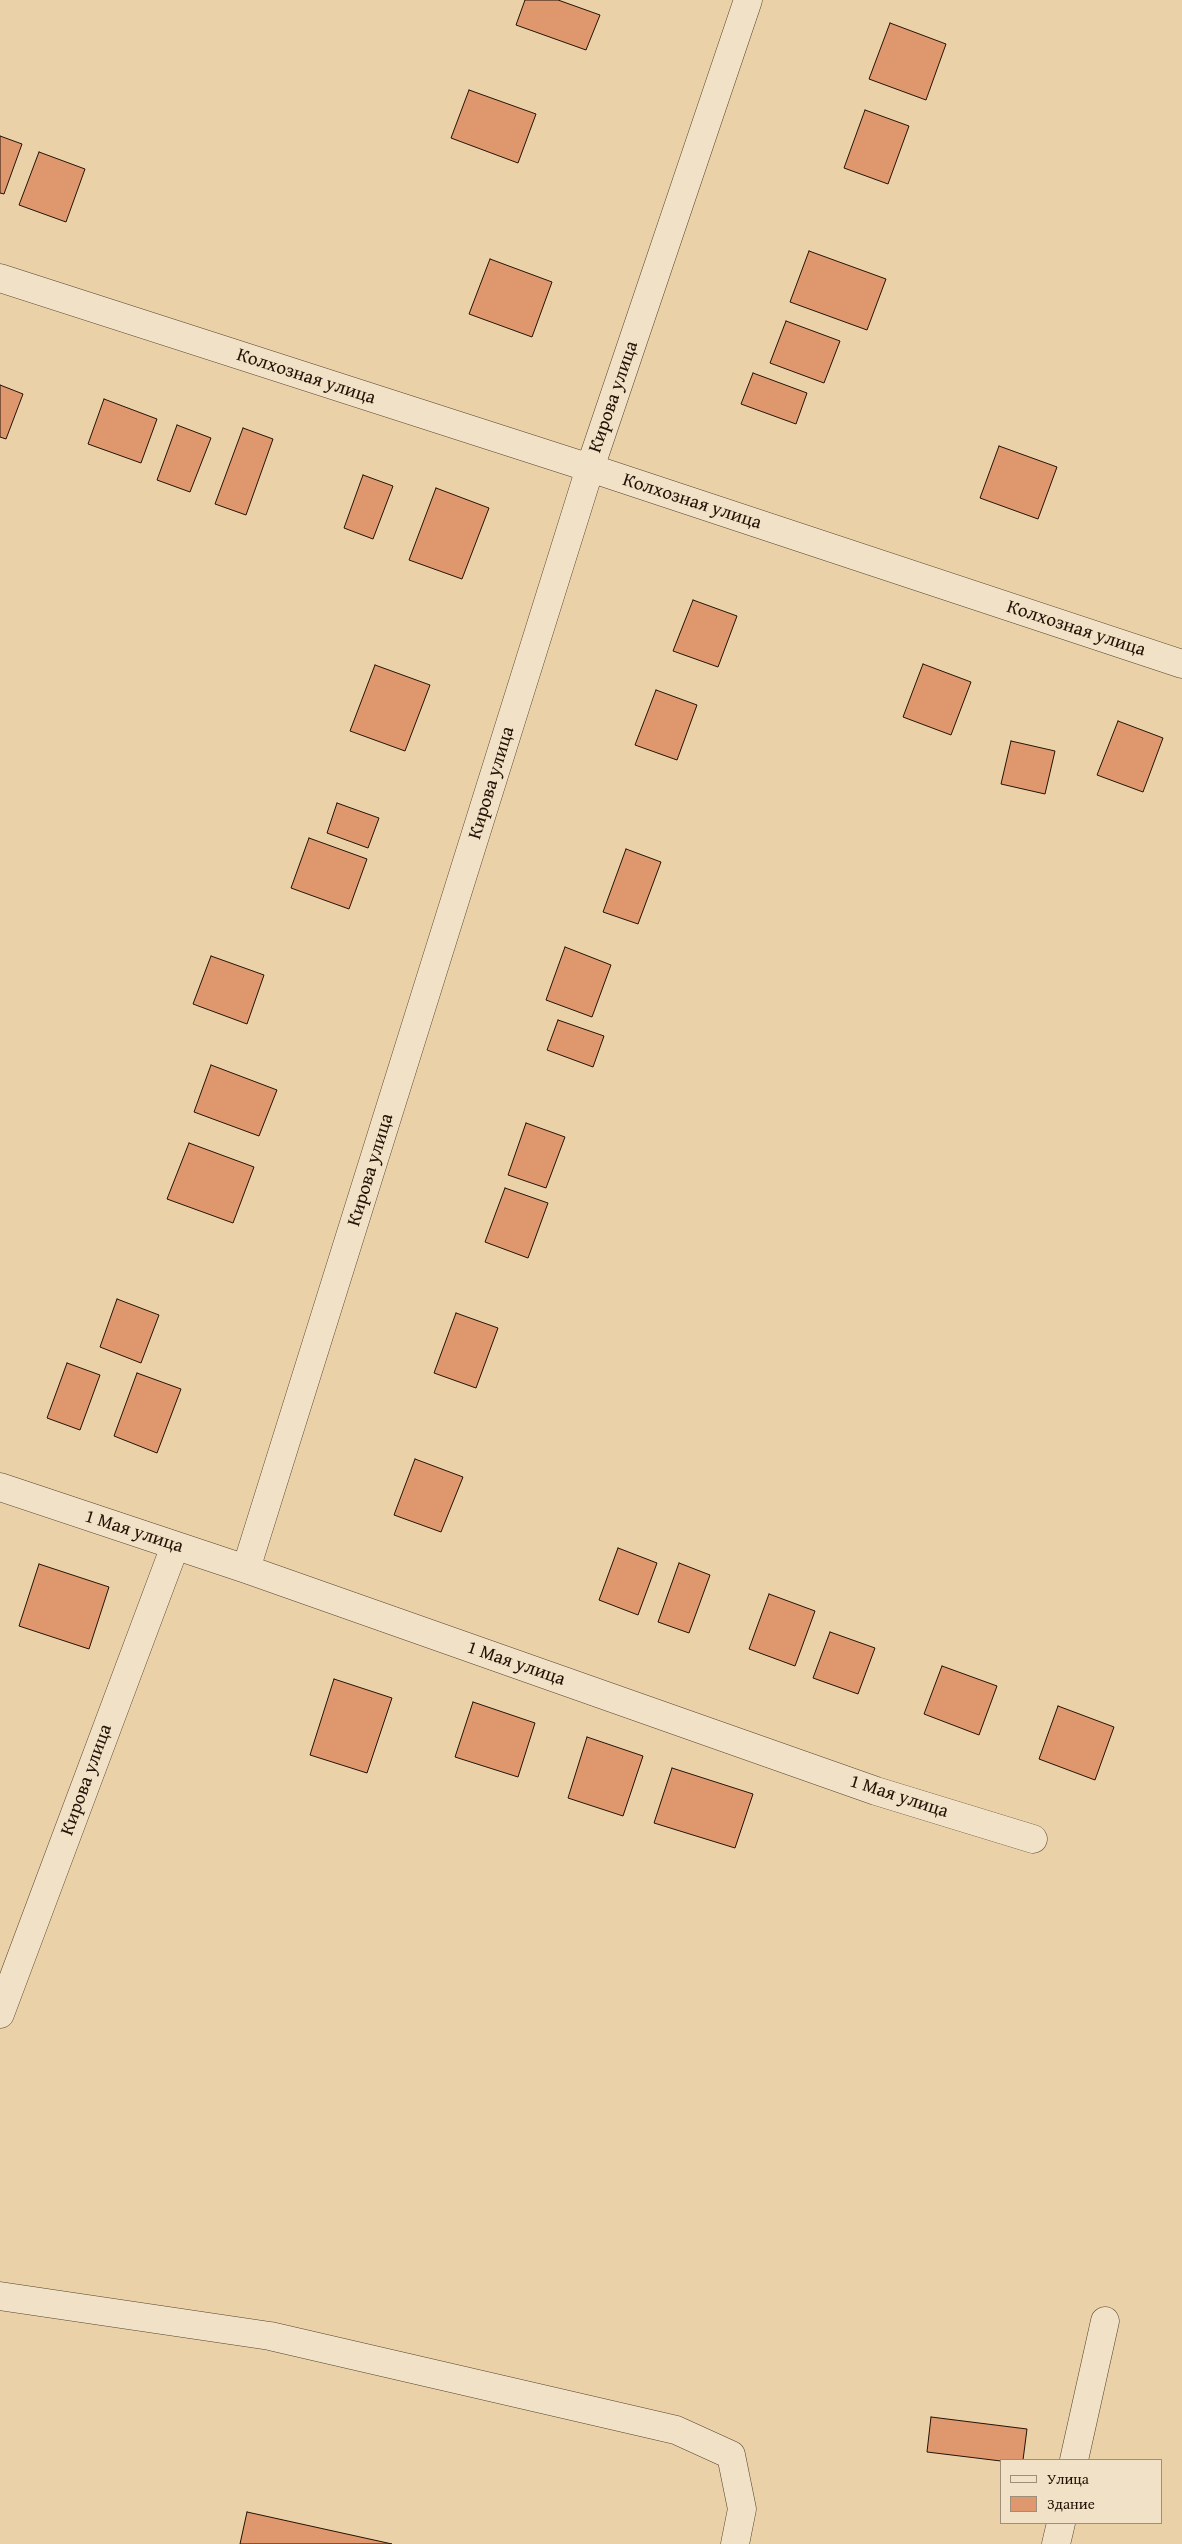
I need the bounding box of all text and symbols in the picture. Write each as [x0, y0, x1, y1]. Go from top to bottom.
street label: Кирова улица [584, 338, 644, 456]
street label: Колхозная улица [234, 344, 378, 410]
street label: Колхозная улица [620, 469, 764, 535]
street label: Колхозная улица [1004, 596, 1148, 662]
street label: Кирова улица [464, 724, 520, 842]
street label: Кирова улица [343, 1111, 399, 1229]
street label: 1 Мая улица [82, 1505, 186, 1559]
street label: 1 Мая улица [464, 1637, 568, 1691]
street label: Кирова улица [56, 1721, 118, 1839]
street label: 1 Мая улица [847, 1770, 951, 1824]
legend [1000, 2459, 1162, 2524]
text: Улица [1047, 2468, 1089, 2489]
text: Здание [1047, 2493, 1095, 2514]

